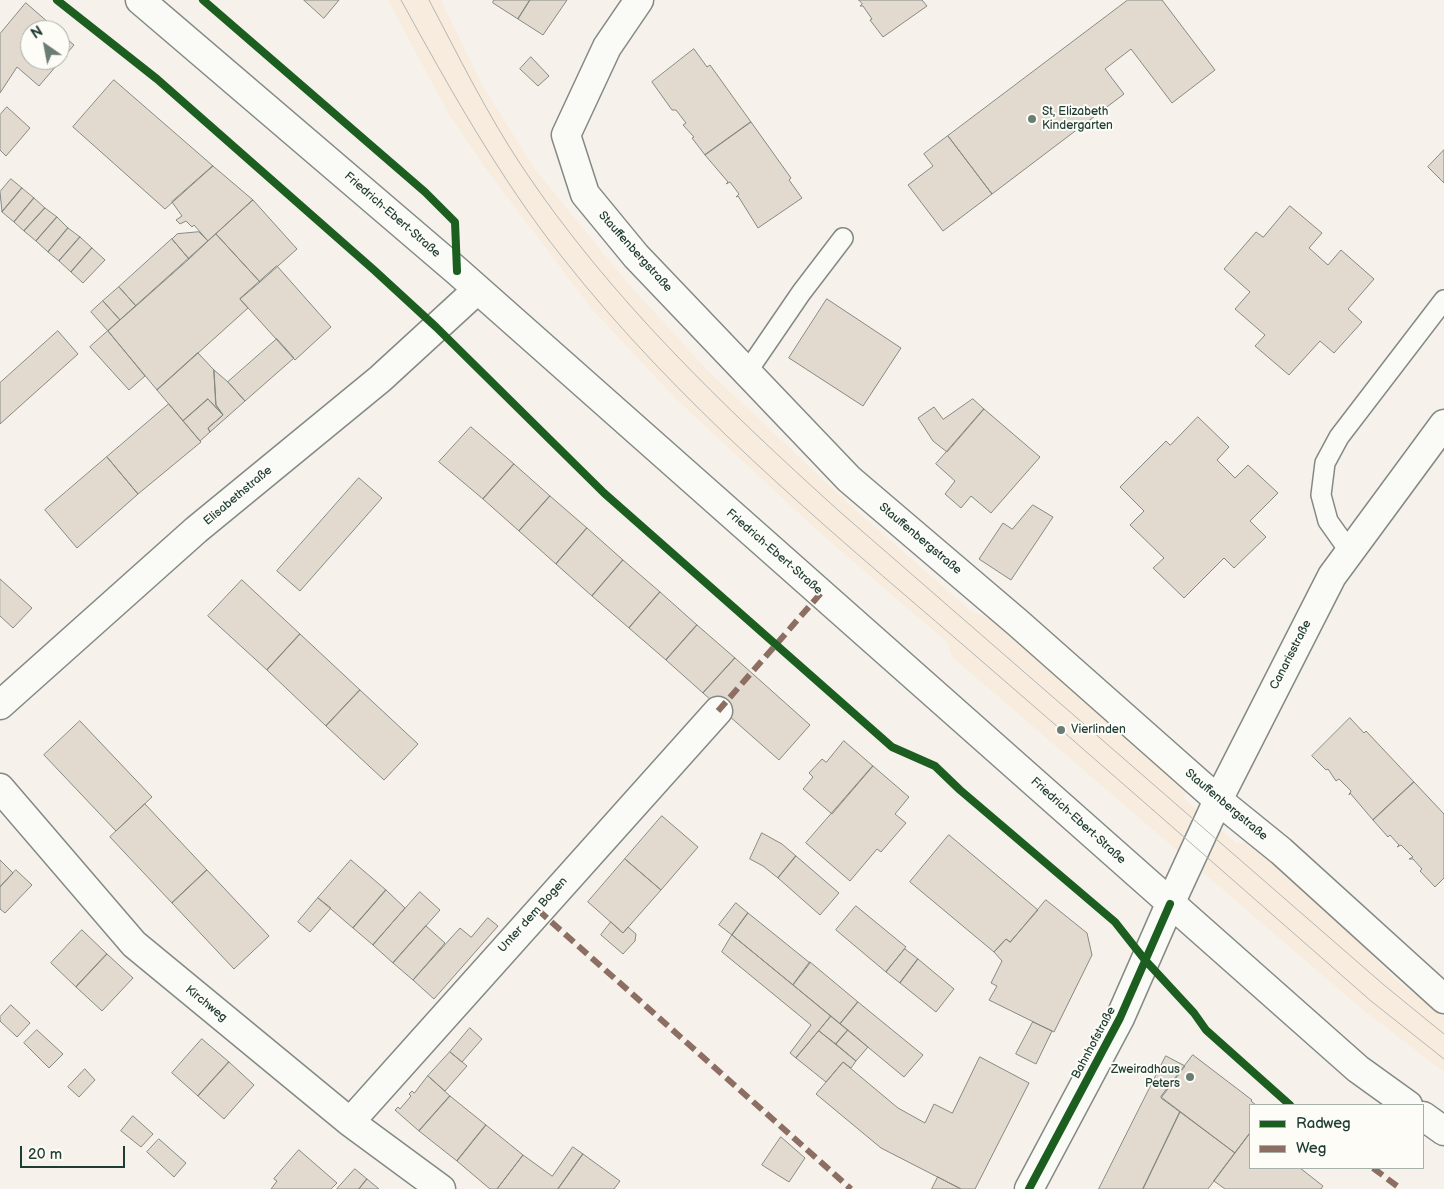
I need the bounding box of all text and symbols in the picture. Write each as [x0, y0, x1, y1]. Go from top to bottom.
north arrow [20, 20, 70, 70]
text: N [28, 23, 46, 43]
place label: St, Elizabeth Kindergarten [1042, 105, 1113, 133]
marker: St, Elizabeth Kindergarten [1026, 113, 1038, 125]
street label: Friedrich-Ebert-Straße [341, 169, 443, 261]
street label: Stauffenbergstraße [595, 209, 675, 295]
street label: Elisabethstraße [201, 463, 275, 529]
street label: Stauffenbergstraße [876, 500, 964, 578]
street label: Friedrich-Ebert-Straße [723, 506, 825, 598]
street label: Canarisstraße [1267, 618, 1315, 692]
place label: Vierlinden [1071, 723, 1126, 737]
marker: Vierlinden [1055, 724, 1067, 736]
street label: Stauffenbergstraße [1182, 766, 1270, 844]
street label: Friedrich-Ebert-Straße [1028, 775, 1128, 867]
street label: Unter dem Bogen [495, 874, 571, 956]
street label: Kirchweg [182, 983, 230, 1025]
street label: Bahnhofstraße [1069, 1005, 1119, 1081]
place label: Zweiradhaus Peters [1111, 1063, 1180, 1091]
marker: Zweiradhaus Peters [1184, 1071, 1196, 1083]
legend [1249, 1104, 1424, 1169]
text: Radweg [1296, 1114, 1351, 1133]
scale bar [22, 1136, 128, 1168]
text: Weg [1296, 1139, 1326, 1158]
text: 20 m [28, 1145, 62, 1164]

